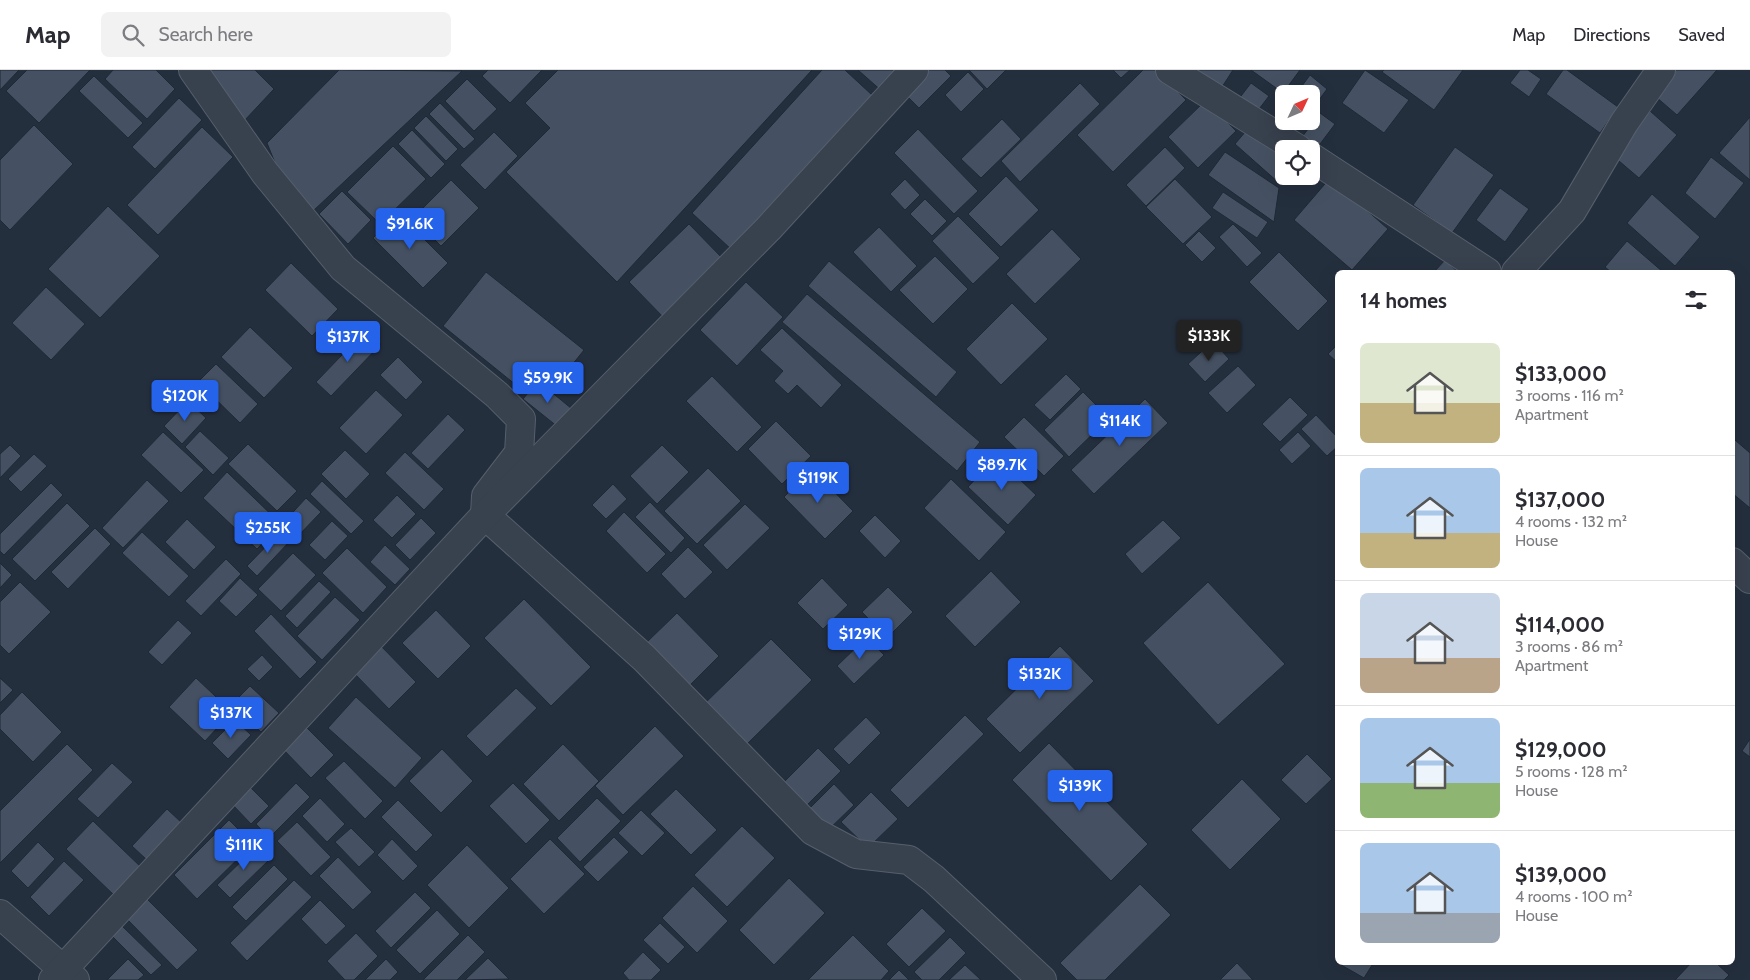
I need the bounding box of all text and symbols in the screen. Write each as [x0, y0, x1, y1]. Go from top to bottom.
search box [101, 12, 451, 57]
text: Map [25, 20, 71, 49]
icon: search [119, 21, 147, 49]
text: Search here [159, 23, 253, 46]
text: Map [1512, 24, 1545, 46]
text: Directions [1573, 24, 1650, 46]
text: Saved [1678, 24, 1725, 46]
north arrow [1275, 85, 1320, 130]
map controls [1275, 85, 1320, 185]
button: locate [1275, 140, 1320, 185]
pin: $91.6K [369, 208, 451, 250]
text: $91.6K [387, 214, 433, 233]
icon: filters [1682, 286, 1710, 314]
text: 14 homes [1360, 288, 1447, 313]
pin: $137K [313, 320, 383, 363]
pin: $133K [1174, 320, 1244, 362]
text: $133K [1188, 326, 1230, 345]
text: $137K [327, 327, 369, 346]
text: $133,000 [1515, 361, 1607, 386]
pin: $59.9K [507, 362, 589, 404]
icon: home [1400, 363, 1460, 423]
text: $59.9K [524, 368, 572, 387]
pin: $120K [150, 380, 220, 422]
text: $120K [163, 386, 207, 405]
text: 3 rooms · 116 m² [1515, 386, 1624, 405]
pin: $114K [1085, 404, 1155, 447]
text: Apartment [1515, 405, 1588, 424]
text: $114K [1099, 411, 1141, 430]
pin: $89.7K [961, 448, 1043, 491]
text: $89.7K [977, 455, 1027, 474]
pin: $119K [783, 462, 853, 504]
text: $119K [798, 468, 838, 487]
text: $137,000 [1515, 487, 1605, 512]
icon: home [1400, 488, 1460, 548]
pin: $255K [233, 512, 303, 554]
text: 4 rooms · 132 m² [1515, 512, 1627, 531]
text: $255K [246, 518, 290, 537]
text: House [1515, 531, 1558, 550]
text: $114,000 [1515, 612, 1605, 637]
icon: home [1400, 613, 1460, 673]
pin: $129K [825, 618, 895, 660]
text: $129K [839, 624, 881, 643]
text: 3 rooms · 86 m² [1515, 637, 1623, 656]
text: Apartment [1515, 656, 1588, 675]
pin: $132K [1005, 658, 1075, 700]
text: $132K [1019, 664, 1061, 683]
pin: $137K [196, 696, 266, 739]
text: $137K [210, 703, 252, 722]
text: $129,000 [1515, 737, 1607, 762]
icon: home [1400, 738, 1460, 798]
text: 5 rooms · 128 m² [1515, 762, 1628, 781]
pin: $139K [1045, 770, 1115, 812]
text: $139K [1059, 776, 1101, 795]
text: House [1515, 781, 1558, 800]
pin: $111K [209, 828, 279, 871]
text: $111K [225, 835, 263, 854]
text: $139,000 [1515, 862, 1607, 887]
icon: home [1400, 863, 1460, 923]
text: 4 rooms · 100 m² [1515, 887, 1632, 906]
text: House [1515, 906, 1558, 925]

